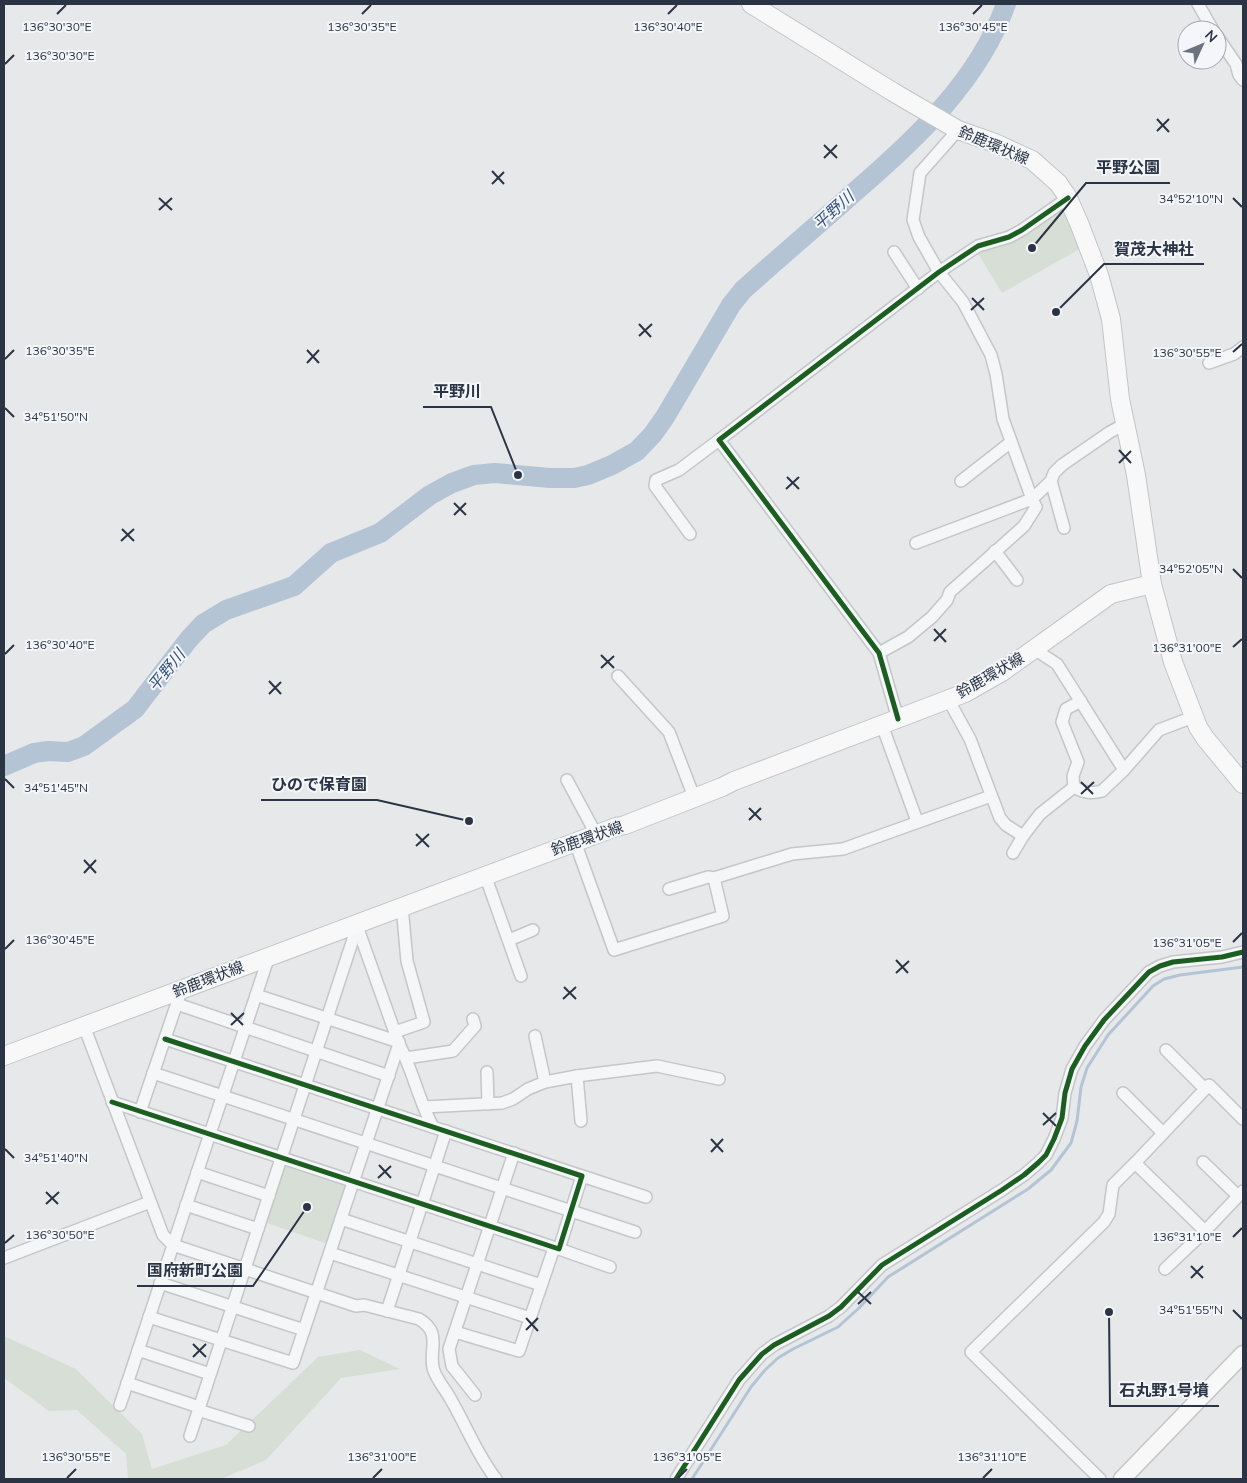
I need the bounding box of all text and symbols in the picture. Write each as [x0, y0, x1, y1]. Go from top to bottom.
text: 136°30'30"E [22, 19, 92, 34]
text: 136°30'35"E [327, 19, 397, 34]
text: 136°30'40"E [633, 19, 703, 34]
text: 136°30'45"E [938, 19, 1008, 34]
north arrow [1177, 20, 1227, 70]
text: N [1201, 26, 1221, 46]
text: 136°30'30"E [25, 48, 95, 63]
street label: 鈴鹿環状線 [956, 122, 1032, 168]
callout: 平野公園 [1086, 152, 1170, 183]
text: 平野公園 [1096, 157, 1160, 177]
water label: 平野川 [808, 185, 859, 233]
text: 34°52'10"N [1159, 191, 1223, 206]
callout: 賀茂大神社 [1104, 233, 1204, 264]
text: 賀茂大神社 [1114, 239, 1194, 259]
text: 136°30'35"E [25, 343, 95, 358]
text: 136°30'55"E [1152, 345, 1222, 360]
callout: 平野川 [423, 376, 491, 407]
text: 平野川 [433, 381, 481, 401]
text: 34°51'50"N [24, 409, 88, 424]
text: 34°52'05"N [1159, 561, 1223, 576]
text: 136°30'40"E [25, 637, 95, 652]
text: 136°31'00"E [1152, 640, 1222, 655]
water label: 平野川 [143, 644, 190, 695]
street label: 鈴鹿環状線 [953, 648, 1027, 702]
callout: ひので保育園 [261, 769, 377, 800]
text: ひので保育園 [271, 774, 367, 794]
text: 34°51'45"N [24, 780, 88, 795]
street label: 鈴鹿環状線 [548, 817, 626, 859]
text: 136°30'45"E [25, 932, 95, 947]
text: 136°31'05"E [1152, 935, 1222, 950]
street label: 鈴鹿環状線 [170, 957, 246, 1001]
text: 34°51'40"N [24, 1150, 88, 1165]
text: 136°30'50"E [25, 1227, 95, 1242]
text: 136°31'10"E [1152, 1229, 1222, 1244]
callout: 国府新町公園 [137, 1255, 253, 1286]
text: 国府新町公園 [147, 1260, 243, 1280]
text: 34°51'55"N [1159, 1302, 1223, 1317]
callout: 石丸野1号墳 [1110, 1375, 1219, 1406]
text: 石丸野1号墳 [1119, 1380, 1209, 1400]
text: 136°30'55"E [41, 1449, 111, 1464]
text: 136°31'00"E [347, 1449, 417, 1464]
text: 136°31'05"E [652, 1449, 722, 1464]
text: 136°31'10"E [957, 1449, 1027, 1464]

